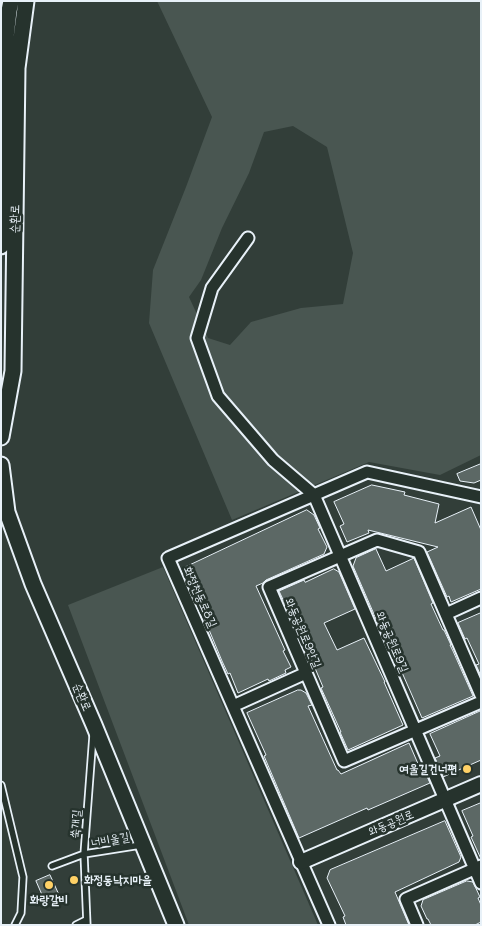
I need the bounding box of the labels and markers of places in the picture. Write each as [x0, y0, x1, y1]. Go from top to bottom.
place label: 여울길건너편 [399, 762, 457, 776]
marker: 여울길건너편 [461, 763, 473, 775]
place label: 화정동낙지마을 [84, 873, 152, 887]
marker: 화정동낙지마을 [68, 874, 80, 886]
marker: 화랑갈비 [43, 879, 55, 891]
place label: 화랑갈비 [30, 893, 68, 907]

